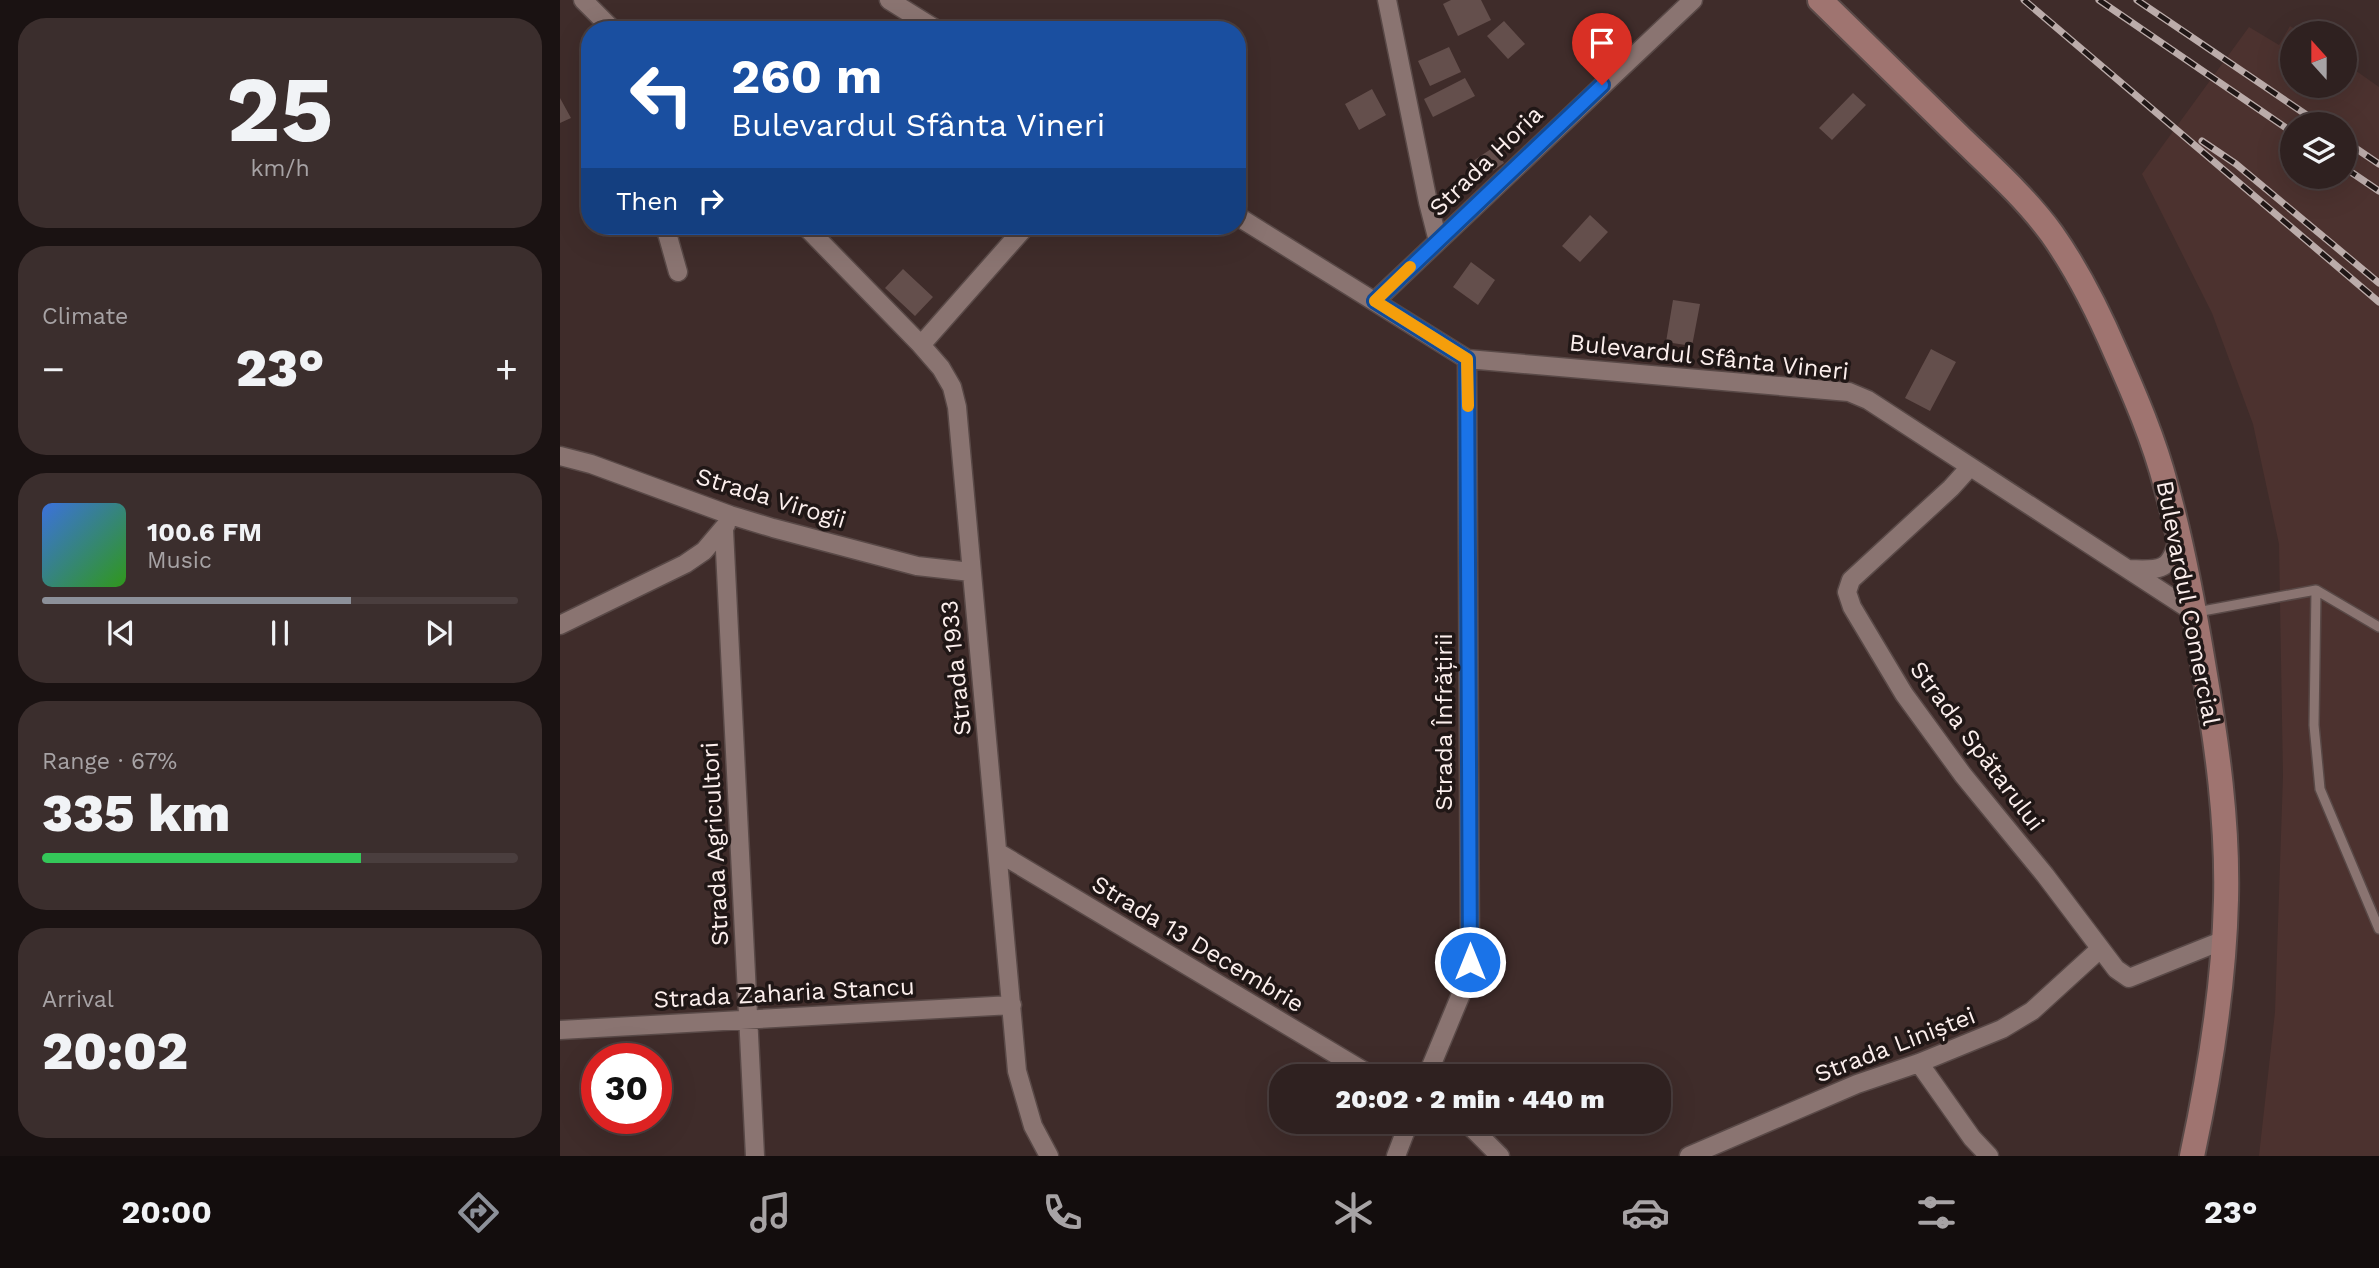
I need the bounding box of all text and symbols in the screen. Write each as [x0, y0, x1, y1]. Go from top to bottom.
pin [1572, 13, 1632, 85]
north arrow [2280, 21, 2357, 98]
map controls [2280, 21, 2357, 189]
icon: arrive [1583, 24, 1621, 62]
text: 260 m [731, 47, 882, 105]
icon: left [616, 49, 707, 140]
text: 25 [226, 56, 334, 163]
street label: Strada Horia [1424, 100, 1548, 222]
text: Bulevardul Sfânta Vineri [731, 106, 1105, 144]
button: layers [2280, 112, 2357, 189]
text: km/h [250, 155, 310, 182]
icon: right [692, 182, 730, 220]
text: Then [616, 186, 678, 216]
text: Climate [42, 303, 128, 330]
street label: Bulevardul Sfânta Vineri [1568, 328, 1850, 386]
text: 23° [236, 338, 324, 399]
text: − [42, 347, 65, 391]
text: + [495, 347, 518, 391]
street label: Strada Virogii [693, 462, 849, 534]
street label: Bulevardul Comercial [2151, 478, 2226, 728]
text: 100.6 FM [147, 517, 262, 547]
text: Music [147, 547, 212, 574]
street label: Strada 1933 [935, 599, 977, 737]
icon: previous [102, 614, 140, 652]
icon: pause [261, 614, 299, 652]
icon: next [420, 614, 458, 652]
street label: Strada Înfrățirii [1430, 633, 1458, 811]
street label: Strada Spătarului [1904, 656, 2050, 836]
street label: Strada Agricultori [696, 741, 734, 947]
text: Range · 67% [42, 748, 177, 775]
text: 335 km [42, 783, 230, 844]
street label: Strada 13 Decembrie [1087, 870, 1309, 1018]
position arrow [1433, 925, 1507, 999]
street label: Strada Zaharia Stancu [653, 972, 915, 1014]
text: Arrival [42, 986, 114, 1013]
street label: Strada Liniștei [1811, 1002, 1979, 1088]
text: 20:02 [42, 1021, 188, 1082]
speed limit sign: 30 [581, 1043, 672, 1134]
text: 20:02 · 2 min · 440 m [1335, 1084, 1605, 1114]
icon: directions [454, 1188, 503, 1237]
icon: music [746, 1188, 795, 1237]
icon: phone [1038, 1188, 1087, 1237]
icon: climate [1329, 1188, 1378, 1237]
icon: car [1621, 1188, 1670, 1237]
icon: filters [1912, 1188, 1961, 1237]
text: 20:00 [121, 1193, 212, 1231]
text: 23° [2204, 1193, 2258, 1231]

